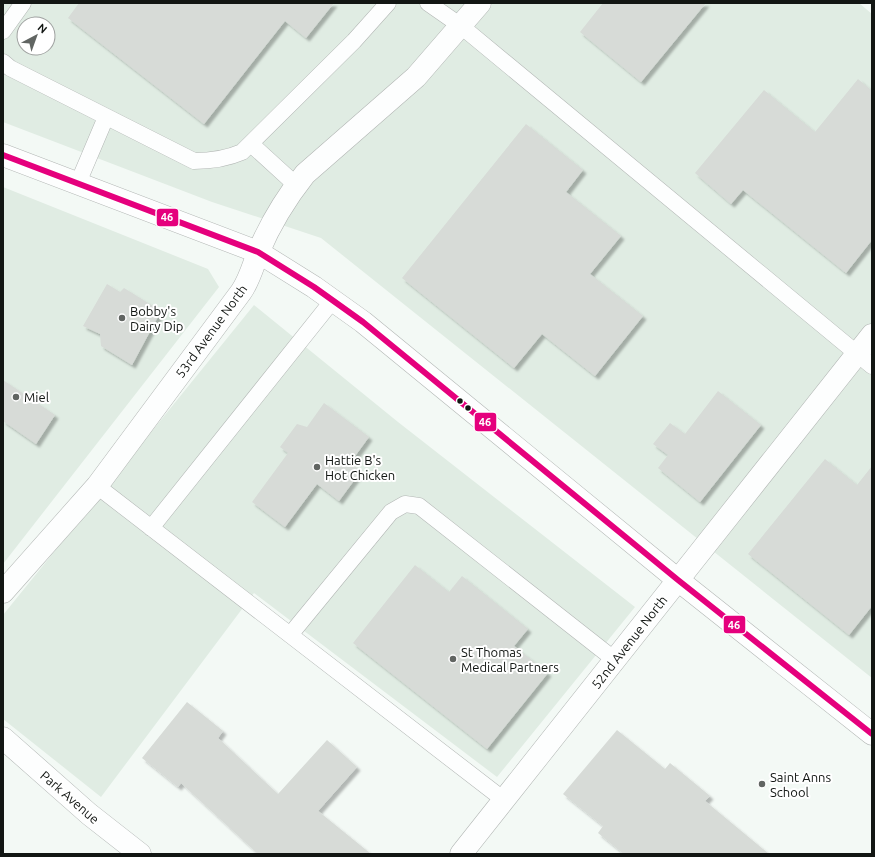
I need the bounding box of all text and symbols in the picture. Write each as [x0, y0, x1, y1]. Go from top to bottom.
north arrow [16, 16, 56, 56]
text: N [36, 21, 50, 36]
line badge: 46 [156, 208, 179, 227]
text: 46 [161, 211, 173, 223]
street label: 53rd Avenue North [173, 282, 249, 380]
place label: Bobby's Dairy Dip [130, 304, 183, 333]
marker: Bobby's Dairy Dip [117, 313, 127, 323]
place label: Miel [24, 390, 50, 404]
marker: Miel [11, 392, 21, 402]
unlabelled marker [455, 396, 465, 406]
unlabelled marker [463, 403, 473, 413]
line badge: 46 [474, 412, 497, 432]
text: 46 [479, 416, 491, 428]
place label: Hattie B's Hot Chicken [325, 453, 395, 482]
marker: Hattie B's Hot Chicken [312, 462, 322, 472]
street label: 52nd Avenue North [588, 593, 670, 691]
line badge: 46 [723, 615, 746, 634]
text: 46 [728, 619, 740, 631]
place label: St Thomas Medical Partners [461, 645, 559, 674]
marker: St Thomas Medical Partners [448, 654, 458, 664]
street label: Park Avenue [38, 768, 102, 826]
place label: Saint Anns School [770, 770, 831, 799]
marker: Saint Anns School [757, 779, 767, 789]

